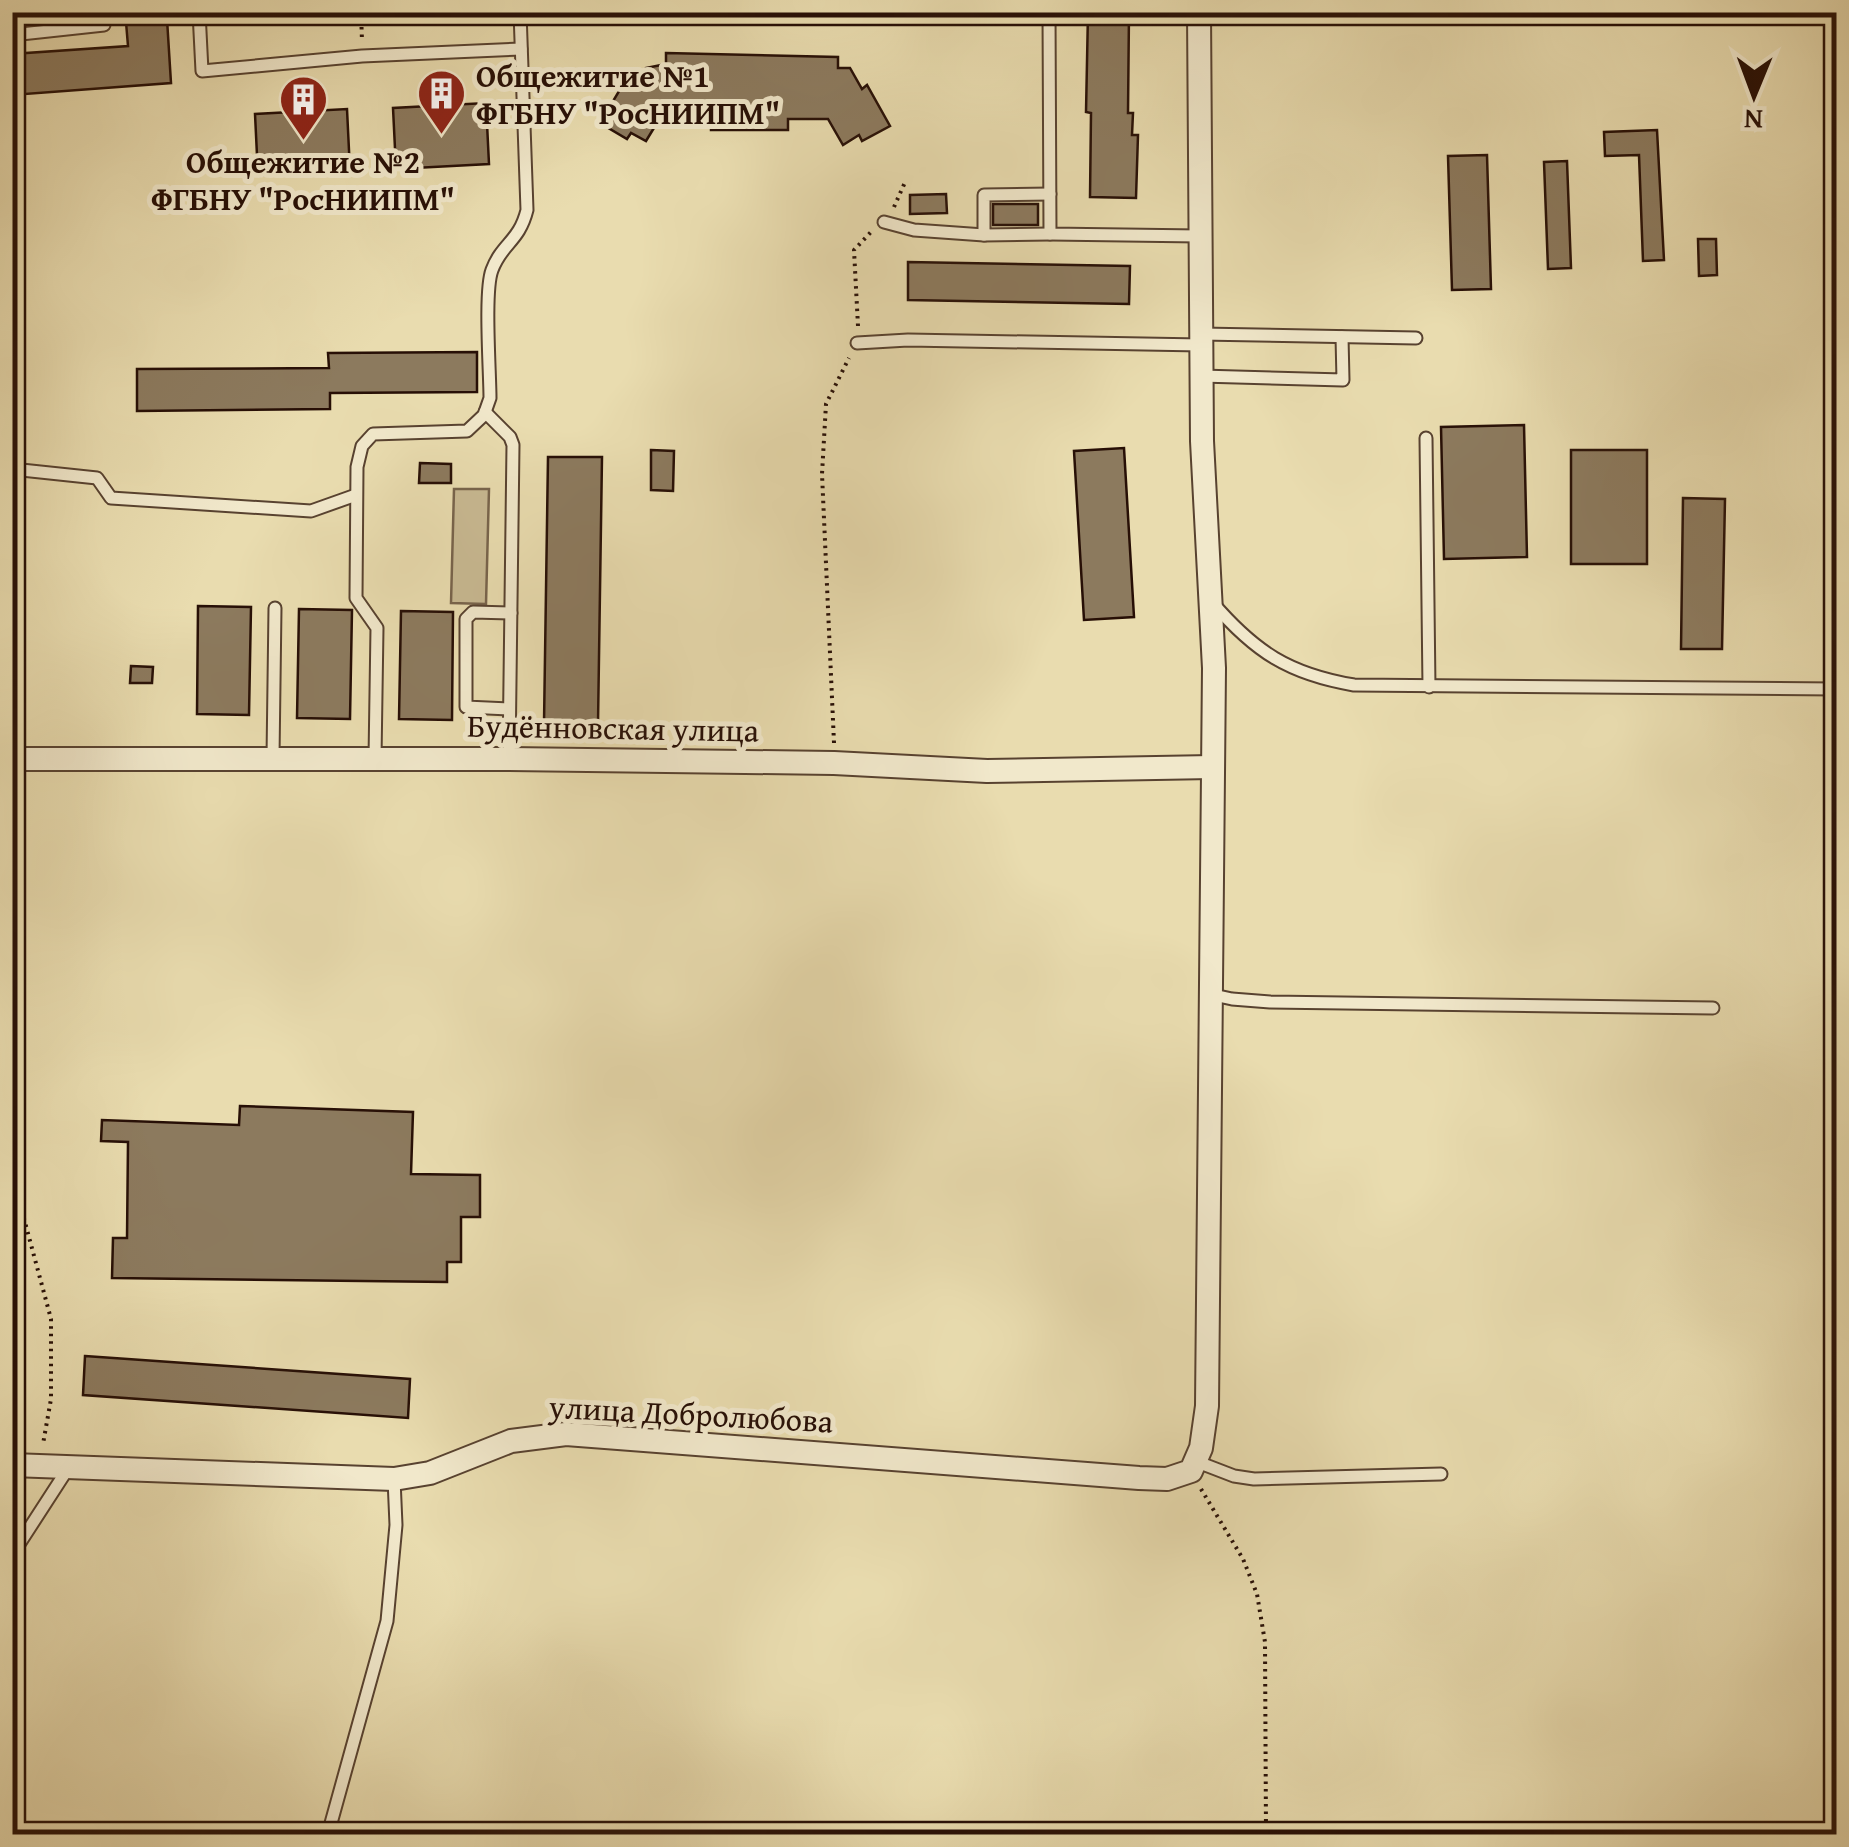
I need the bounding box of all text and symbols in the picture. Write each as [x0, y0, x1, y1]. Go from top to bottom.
north arrow [1704, 45, 1804, 145]
place label: Общежитие №1 ФГБНУ "РосНИИПМ" [476, 52, 780, 136]
building icon: Общежитие №1 ФГБНУ "РосНИИПМ" [415, 68, 467, 136]
building icon: Общежитие №2 ФГБНУ "РосНИИПМ" [277, 74, 329, 142]
text: N [1744, 100, 1763, 141]
place label: Общежитие №2 ФГБНУ "РосНИИПМ" [151, 138, 455, 222]
street label: Будённовская улица [467, 701, 760, 754]
street label: улица Добролюбова [547, 1383, 835, 1444]

